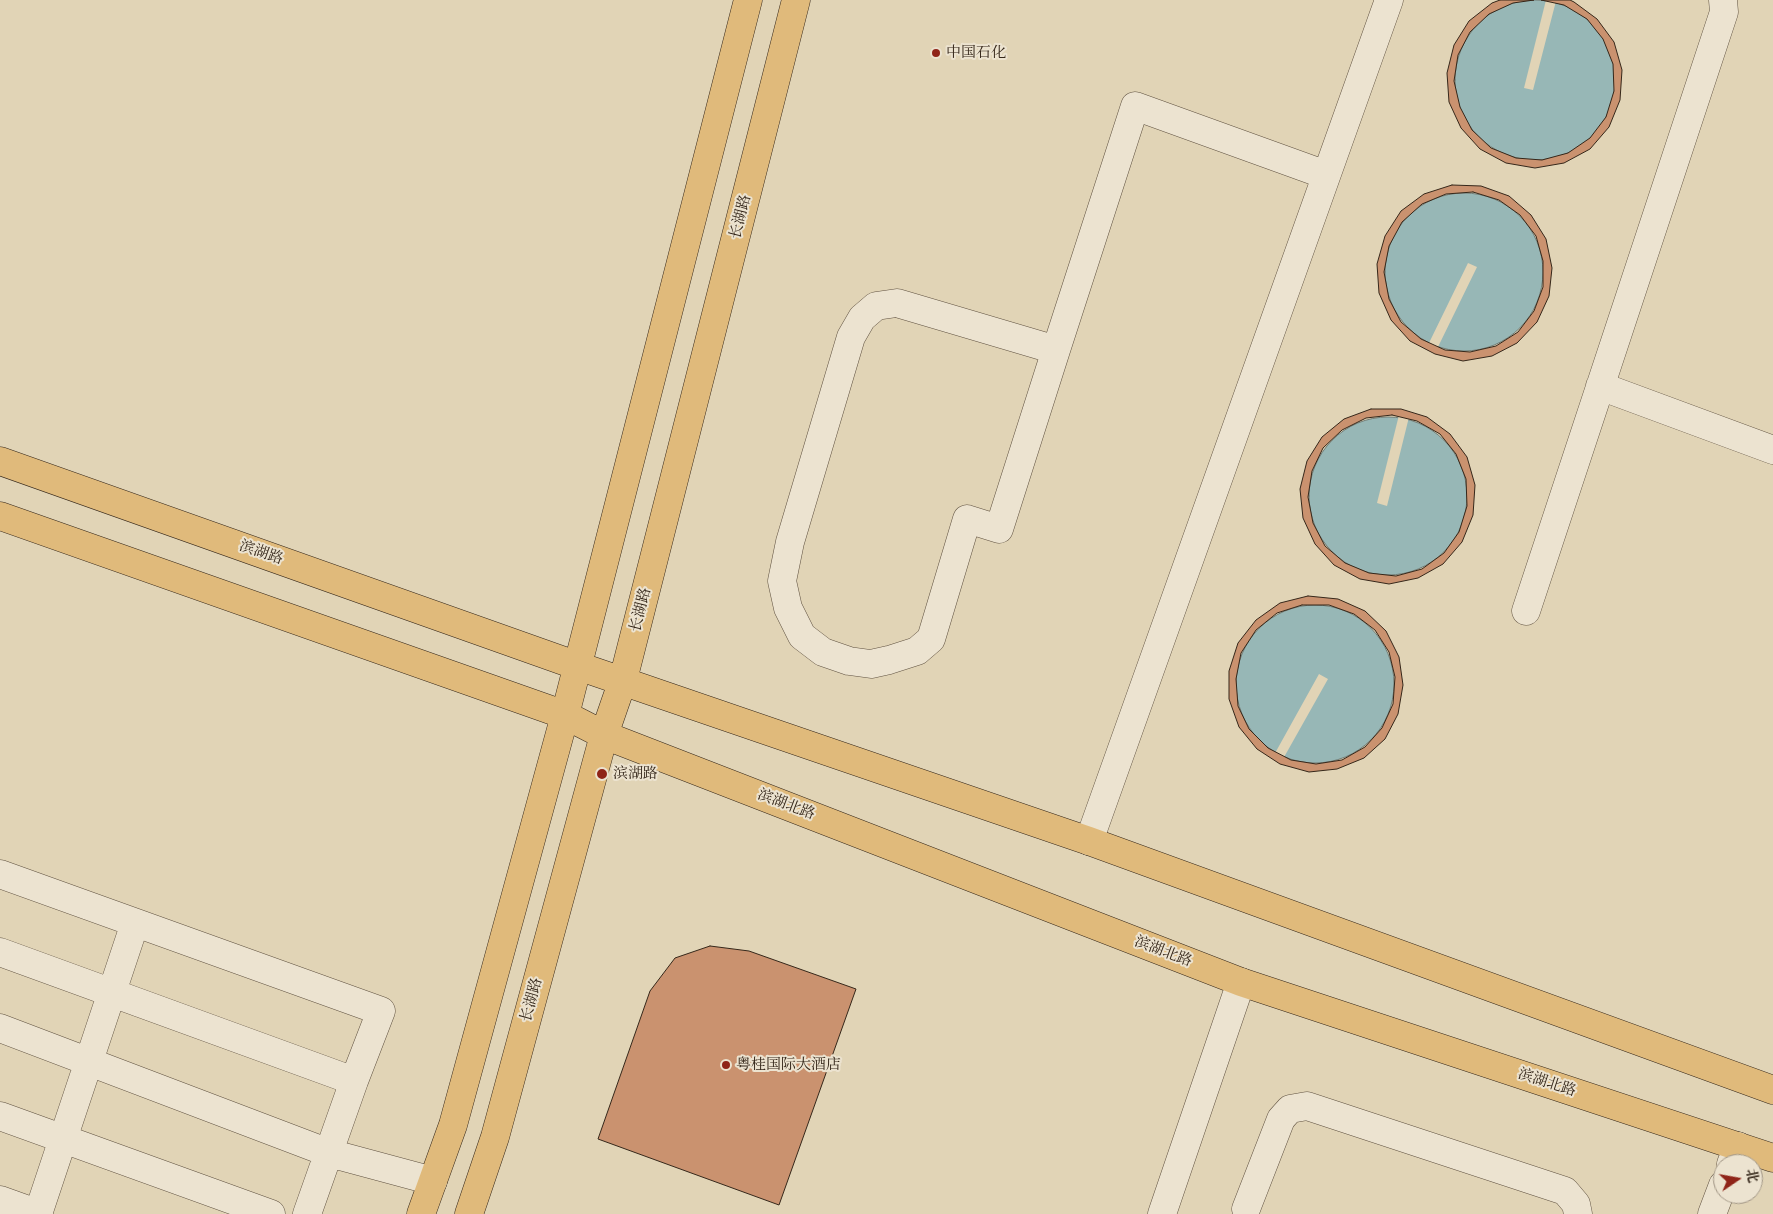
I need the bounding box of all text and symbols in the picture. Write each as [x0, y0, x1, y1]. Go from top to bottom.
place label: 中国石化 [946, 44, 1006, 62]
marker: 中国石化 [930, 47, 942, 59]
street label: 长湖路 [727, 193, 755, 241]
street label: 滨湖路 [237, 537, 285, 569]
street label: 长湖路 [627, 586, 655, 634]
place label: 滨湖路 [613, 765, 658, 783]
marker: 滨湖路 [595, 767, 609, 781]
street label: 滨湖北路 [755, 786, 817, 824]
street label: 滨湖北路 [1132, 933, 1194, 971]
street label: 长湖路 [517, 976, 547, 1024]
place label: 粤桂国际大酒店 [736, 1056, 841, 1074]
marker: 粤桂国际大酒店 [720, 1059, 732, 1071]
street label: 滨湖北路 [1516, 1065, 1578, 1101]
north arrow [1713, 1154, 1763, 1204]
text: 北 [1742, 1167, 1762, 1185]

